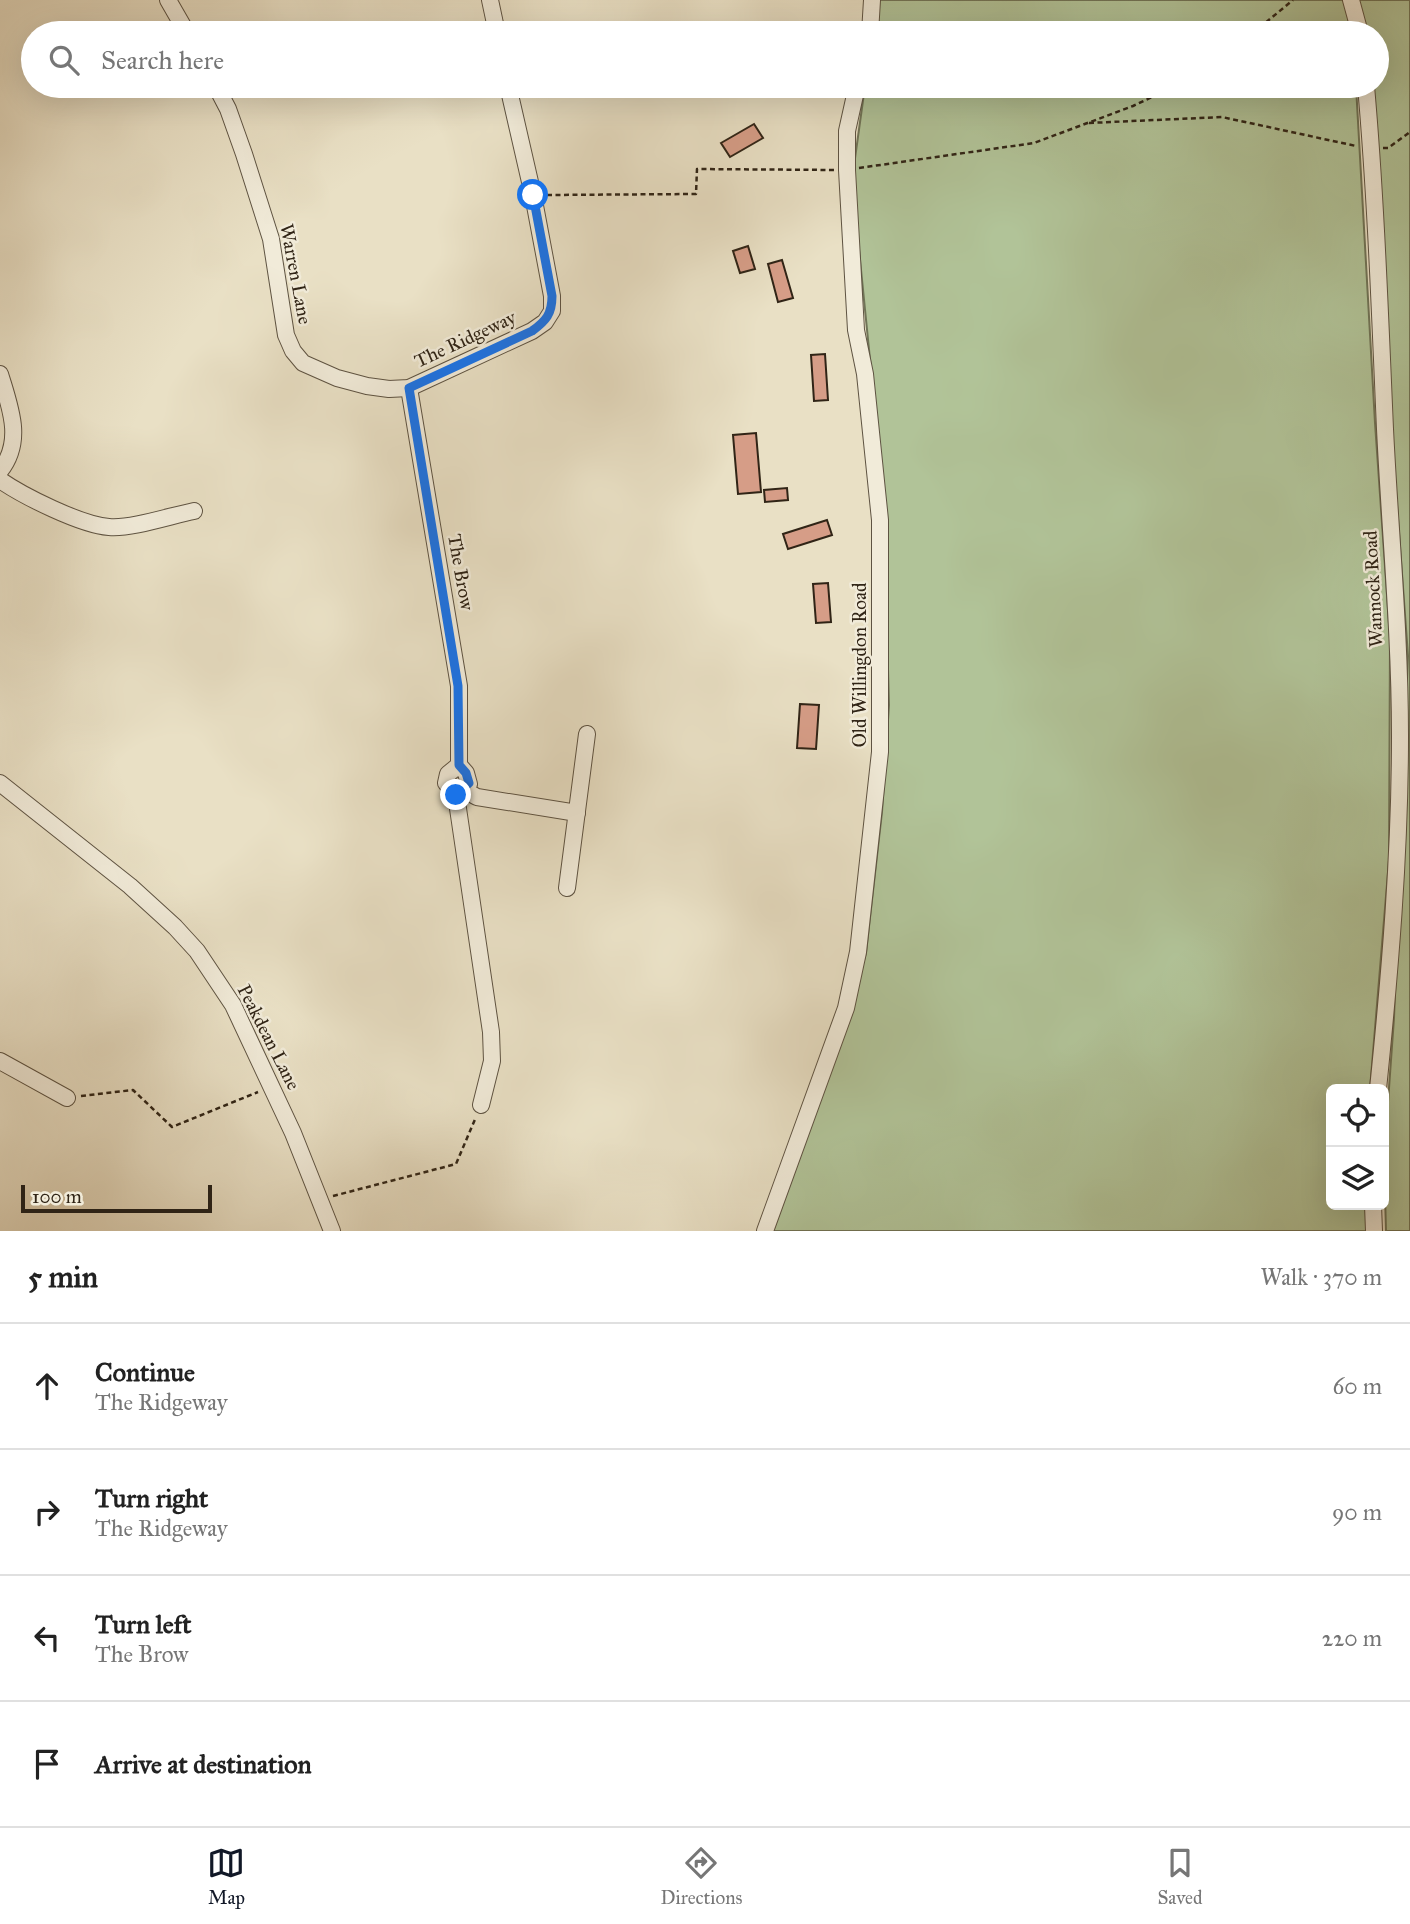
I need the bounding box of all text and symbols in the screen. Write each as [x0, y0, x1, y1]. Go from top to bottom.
search box [21, 21, 1389, 98]
icon: search [45, 41, 83, 79]
text: Search here [101, 44, 224, 76]
route start [517, 179, 548, 210]
street label: Warren Lane [275, 222, 317, 326]
street label: The Ridgeway [411, 305, 521, 373]
street label: Wannock Road [1358, 530, 1388, 648]
street label: The Brow [443, 532, 479, 613]
street label: Old Willingdon Road [848, 582, 872, 748]
route end [440, 779, 471, 810]
street label: Peakdean Lane [233, 980, 305, 1094]
map controls [1326, 1084, 1389, 1210]
button: locate [1326, 1084, 1389, 1147]
button: layers [1326, 1147, 1389, 1210]
scale bar [21, 1182, 212, 1214]
text: 100 m [32, 1185, 82, 1208]
text: 5 min [28, 1259, 98, 1295]
text: Walk · 370 m [1261, 1263, 1382, 1291]
text: Continue [95, 1356, 195, 1388]
icon: ahead [28, 1367, 66, 1405]
text: 60 m [1333, 1372, 1382, 1400]
text: The Ridgeway [95, 1388, 227, 1416]
text: Turn right [95, 1482, 208, 1514]
icon: right [28, 1493, 66, 1531]
text: 90 m [1332, 1498, 1382, 1526]
text: The Ridgeway [95, 1514, 227, 1542]
text: Turn left [95, 1608, 191, 1640]
icon: left [28, 1619, 66, 1657]
text: 220 m [1322, 1624, 1382, 1652]
text: The Brow [95, 1640, 188, 1668]
icon: arrive [28, 1745, 66, 1783]
text: Arrive at destination [95, 1748, 312, 1780]
tab: Map [207, 1844, 245, 1909]
tab: Directions [660, 1844, 742, 1909]
tab: Saved [1157, 1844, 1203, 1909]

